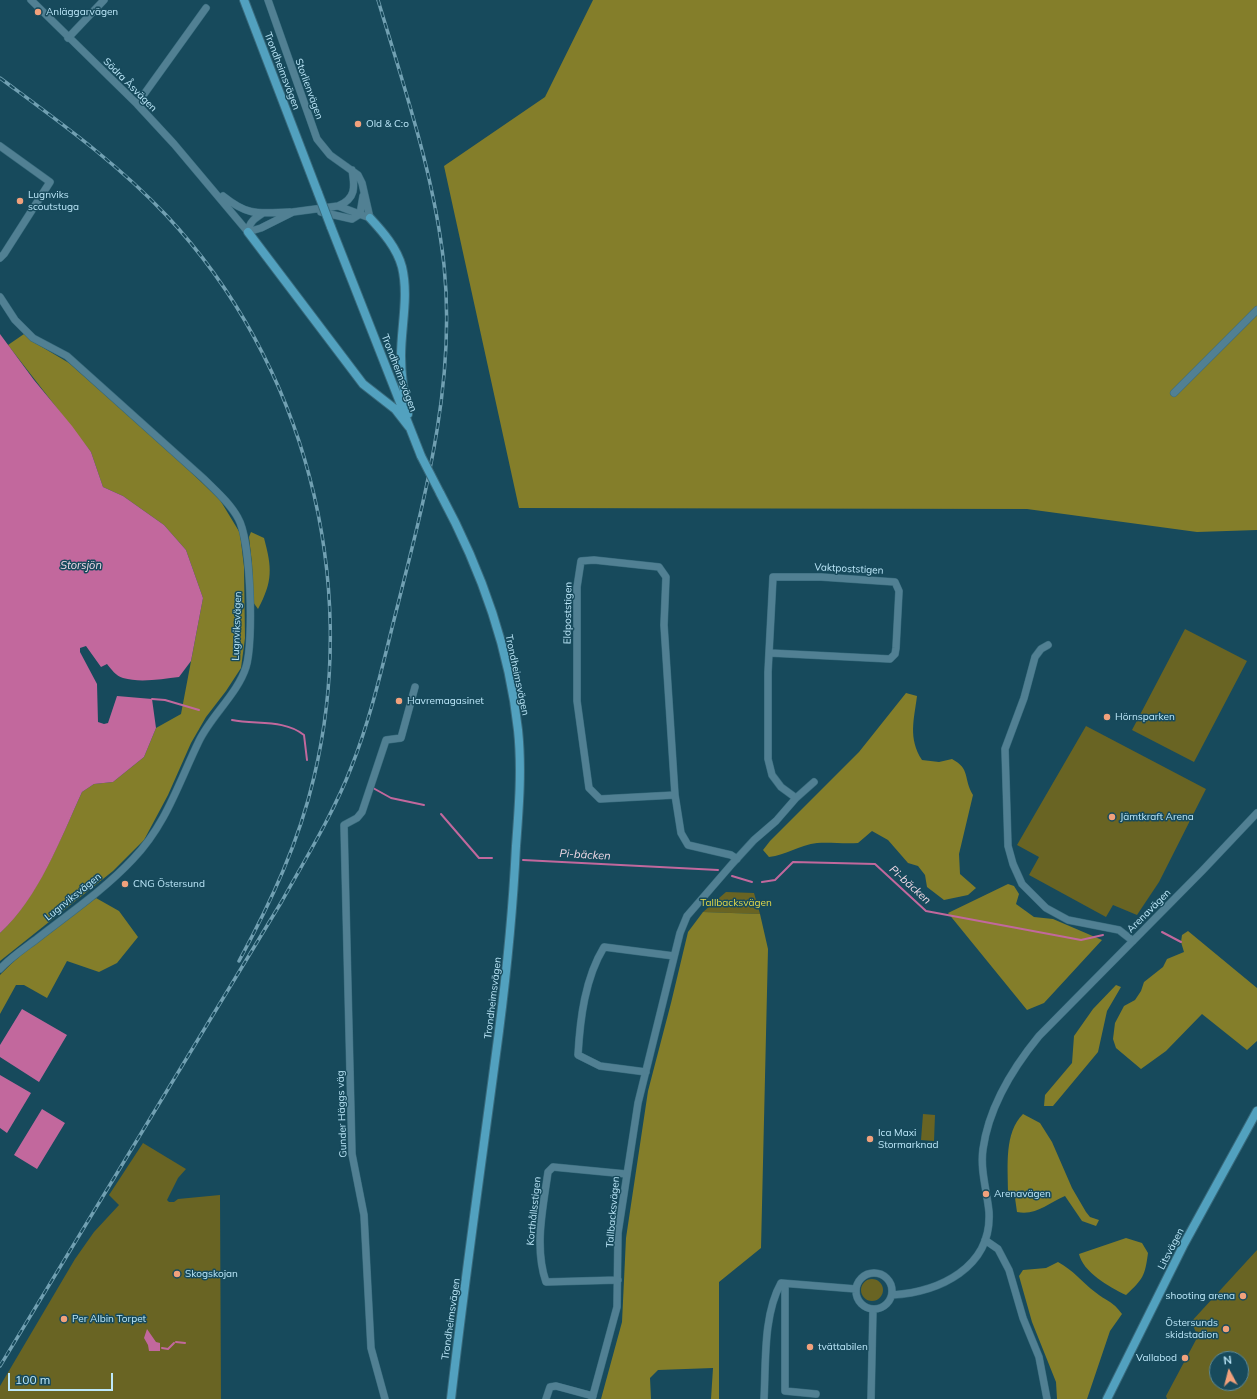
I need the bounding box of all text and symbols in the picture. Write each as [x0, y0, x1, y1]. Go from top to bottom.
place label: Anläggarvägen [46, 6, 118, 18]
marker: Anläggarvägen [33, 7, 43, 17]
street label: Trondheimsvägen [262, 30, 302, 112]
street label: Södra Åsvägen [101, 56, 159, 114]
street label: Storlienvägen [292, 57, 326, 121]
place label: Old & C:o [366, 118, 409, 130]
marker: Old & C:o [353, 119, 363, 129]
place label: Lugnviks scoutstuga [28, 189, 79, 212]
marker: Lugnviks scoutstuga [15, 196, 25, 206]
street label: Trondheimsvägen [379, 332, 419, 414]
water label: Storsjön [60, 559, 102, 573]
street label: Vaktpoststigen [814, 561, 884, 577]
street label: Eldpoststigen [561, 582, 575, 644]
street label: Lugnviksvägen [230, 591, 244, 661]
street label: Trondheimsvägen [503, 633, 531, 717]
place label: Havremagasinet [407, 695, 484, 707]
marker: Havremagasinet [394, 696, 404, 706]
place label: Hörnsparken [1115, 711, 1175, 723]
marker: Hörnsparken [1102, 712, 1112, 722]
place label: Jämtkraft Arena [1120, 811, 1194, 823]
marker: Jämtkraft Arena [1107, 812, 1117, 822]
water label: Pi-bäcken [559, 847, 611, 863]
water label: Pi-bäcken [887, 863, 933, 907]
street label: Lugnviksvägen [42, 871, 104, 923]
place label: CNG Östersund [133, 878, 205, 890]
marker: CNG Östersund [120, 879, 130, 889]
street label: Arenavägen [1125, 887, 1173, 935]
park label: Tallbacksvägen [700, 897, 772, 909]
street label: Trondheimsvägen [482, 956, 504, 1040]
street label: Gunder Häggs väg [334, 1070, 350, 1158]
place label: Ica Maxi Stormarknad [878, 1127, 938, 1150]
marker: Ica Maxi Stormarknad [865, 1134, 875, 1144]
street label: Korthållsstigen [524, 1176, 544, 1246]
street label: Tallbacksvägen [604, 1176, 622, 1248]
place label: Arenavägen [994, 1188, 1051, 1200]
marker: Arenavägen [981, 1189, 991, 1199]
street label: Litsvägen [1155, 1226, 1187, 1272]
place label: Skogskojan [185, 1268, 238, 1280]
marker: Skogskojan [172, 1269, 182, 1279]
street label: Trondheimsvägen [439, 1277, 463, 1361]
place label: shooting arena [1166, 1290, 1235, 1302]
marker: shooting arena [1238, 1291, 1248, 1301]
place label: Per Albin Torpet [72, 1313, 146, 1325]
marker: Per Albin Torpet [59, 1314, 69, 1324]
place label: Östersunds skidstadion [1165, 1317, 1218, 1340]
marker: Östersunds skidstadion [1221, 1324, 1231, 1334]
place label: tvättabilen [818, 1341, 868, 1353]
marker: tvättabilen [805, 1342, 815, 1352]
north arrow [1209, 1351, 1249, 1391]
place label: Vallabod [1136, 1352, 1177, 1364]
marker: Vallabod [1180, 1353, 1190, 1363]
text: N [1223, 1353, 1233, 1368]
scale bar [10, 1365, 115, 1391]
text: 100 m [15, 1372, 50, 1387]

